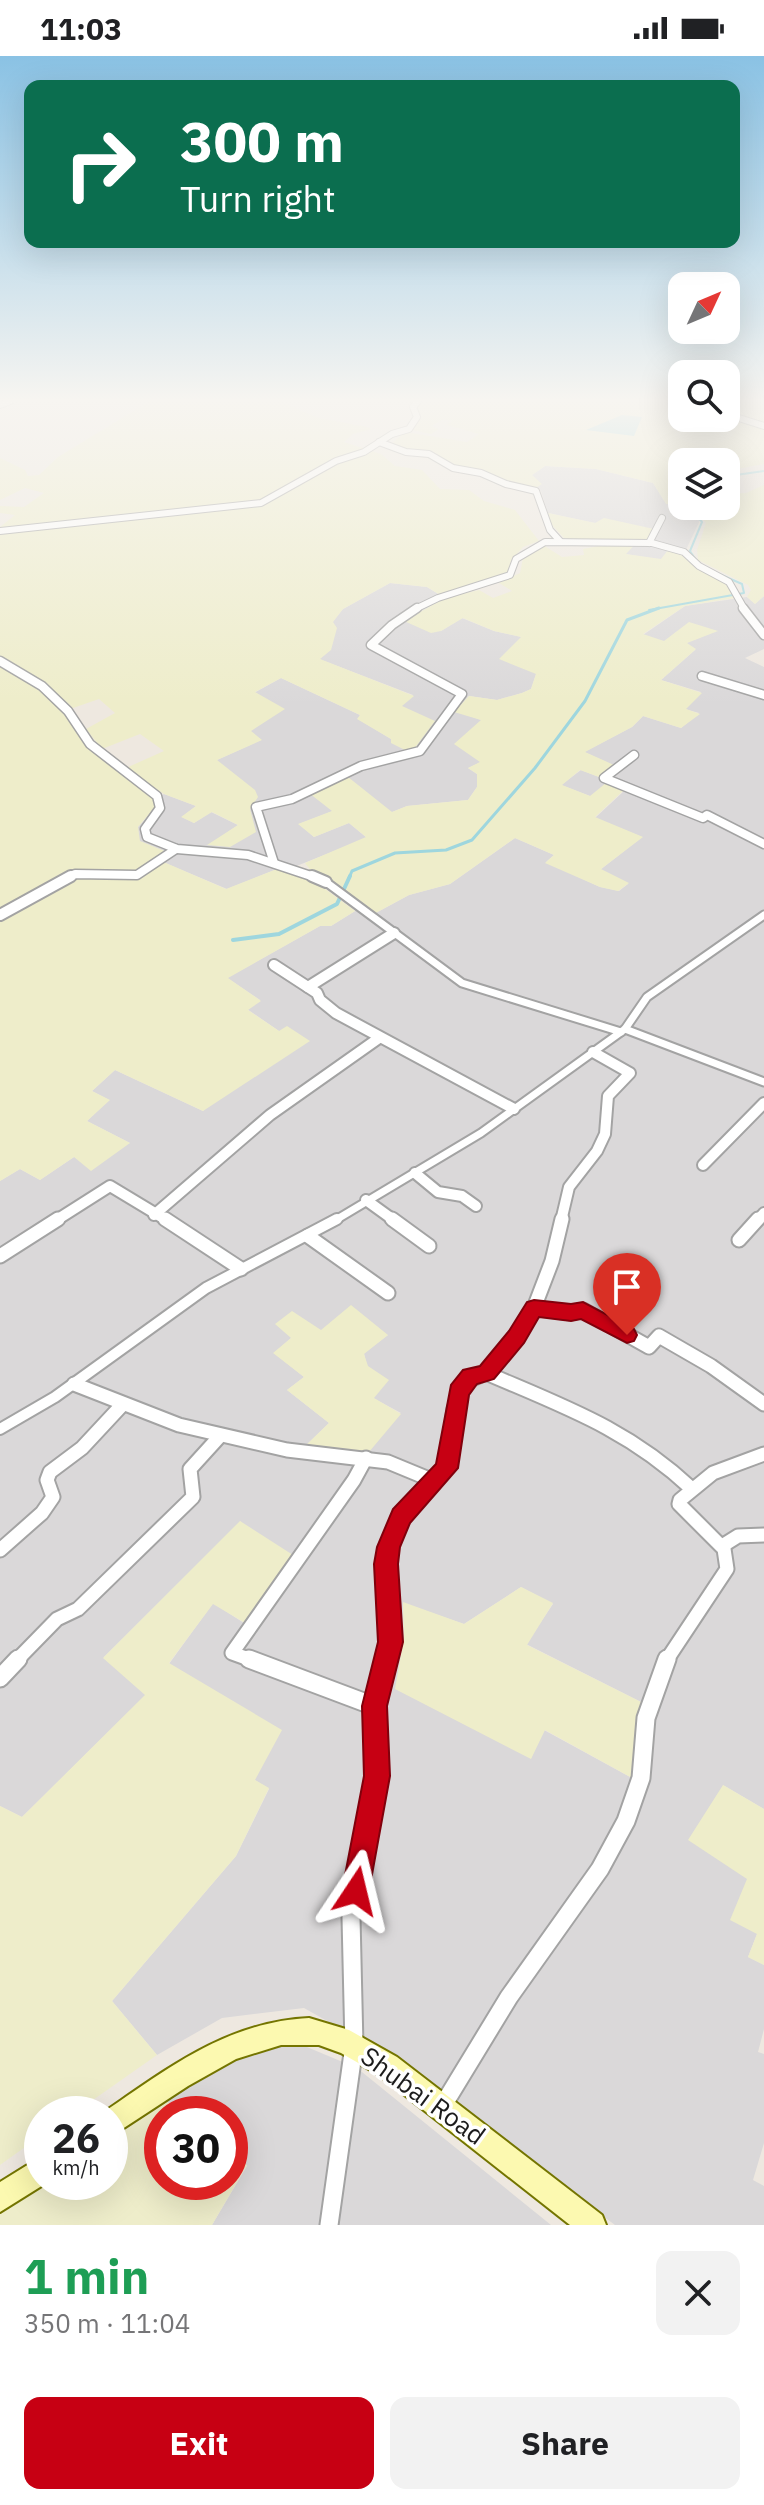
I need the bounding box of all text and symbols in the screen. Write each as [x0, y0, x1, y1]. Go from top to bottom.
text: 11:03 [40, 9, 122, 48]
text: 300 m [180, 105, 344, 177]
icon: right [48, 112, 152, 216]
text: Turn right [180, 175, 336, 222]
north arrow [668, 272, 740, 344]
map controls [668, 272, 740, 520]
button: search [668, 360, 740, 432]
button: layers [668, 448, 740, 520]
pin [593, 1253, 661, 1335]
icon: arrive [605, 1265, 649, 1309]
position arrow [314, 1849, 398, 1933]
street label: Shubai Road [355, 2039, 493, 2152]
speed limit sign: 30 [144, 2096, 248, 2200]
text: 26 [52, 2112, 100, 2164]
text: km/h [52, 2154, 100, 2181]
text: 1 min [24, 2245, 149, 2307]
button: close [656, 2251, 740, 2335]
text: 350 m · 11:04 [24, 2306, 190, 2340]
button: Exit [24, 2397, 374, 2489]
button: Share [390, 2397, 740, 2489]

